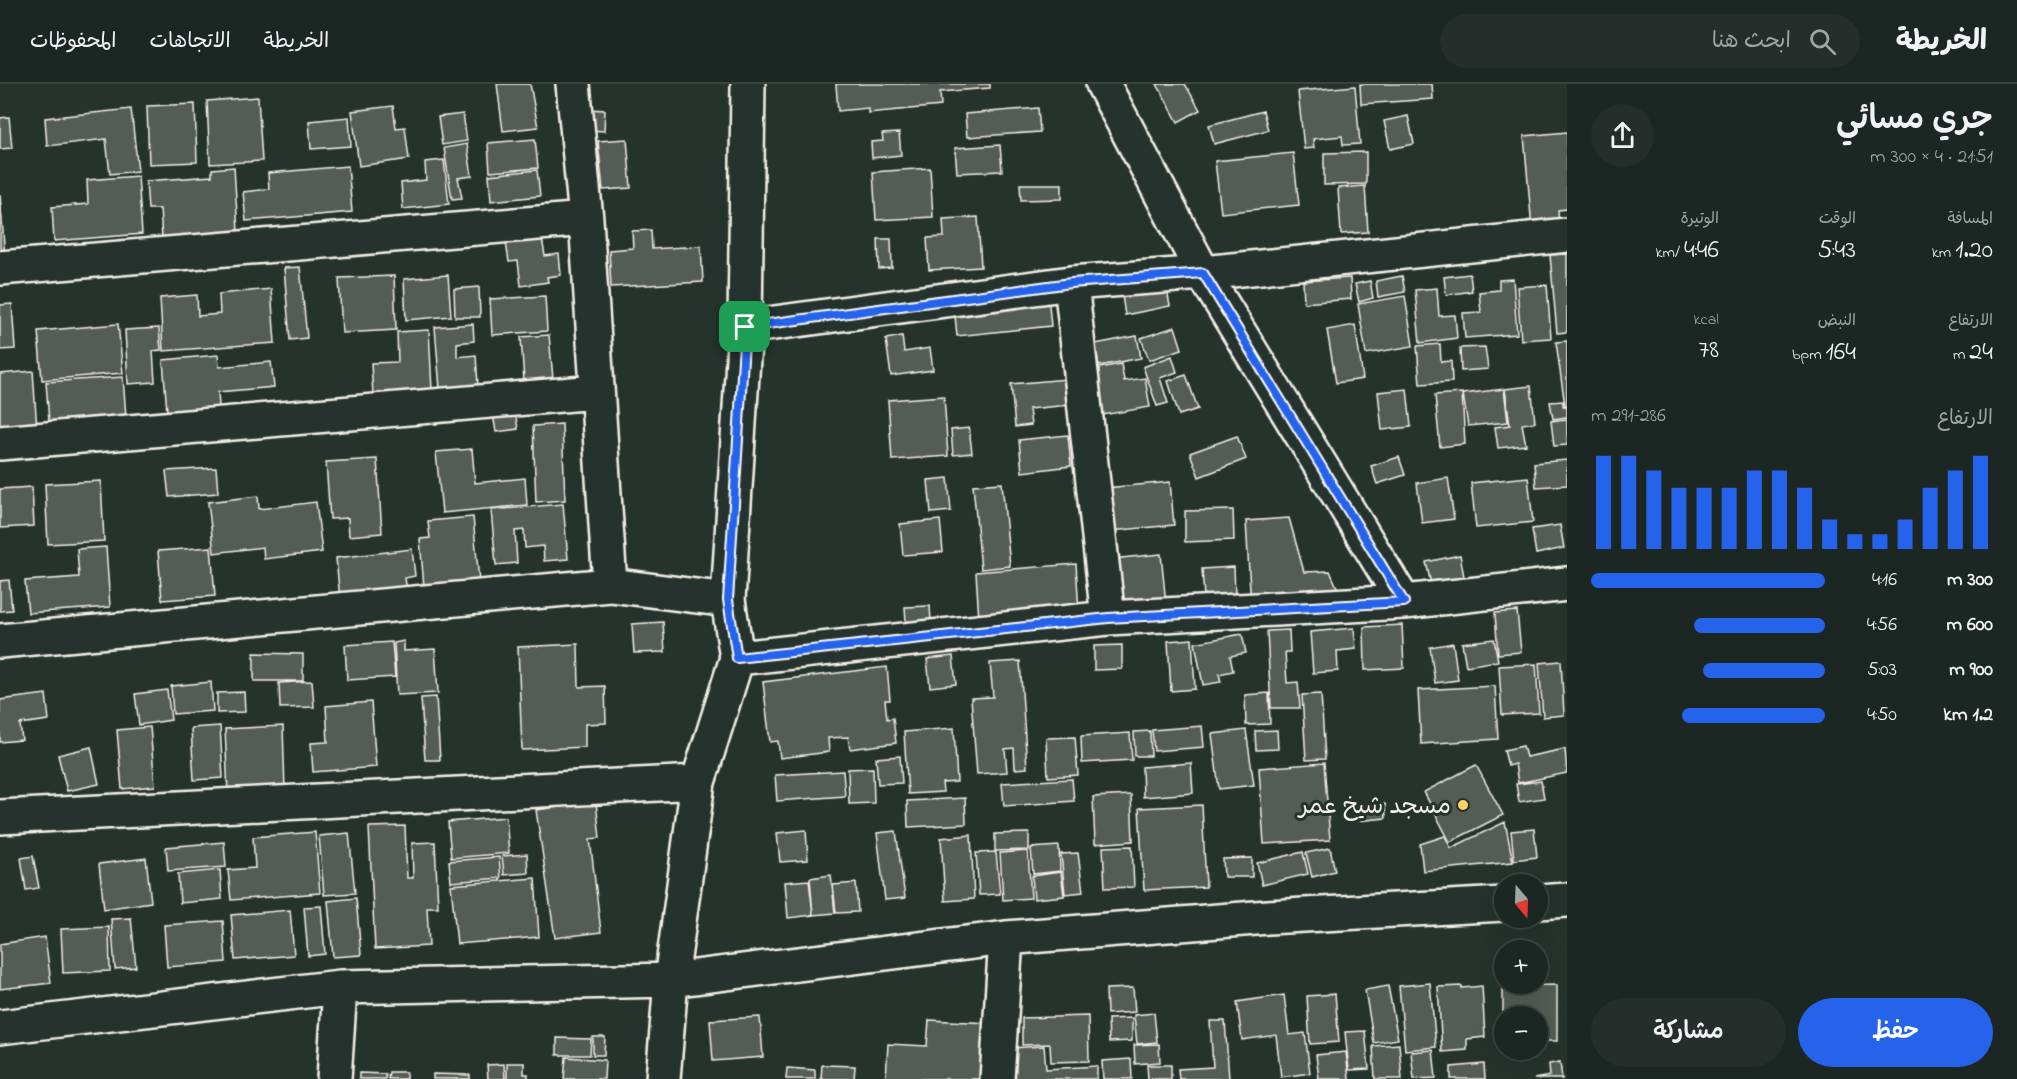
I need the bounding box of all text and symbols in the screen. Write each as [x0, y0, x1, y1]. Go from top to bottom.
search box [1440, 14, 1860, 68]
text: الخريطة [1896, 22, 1987, 63]
icon: search [1806, 25, 1839, 58]
text: ابحث هنا [1712, 26, 1791, 58]
text: المحفوظات [30, 27, 116, 57]
text: الاتجاهات [149, 27, 231, 57]
text: الخريطة [264, 27, 329, 57]
text: جري مسائي [1836, 96, 1993, 144]
button: share [1591, 104, 1654, 167]
text: 21:51 · 4 × 300 m [1870, 143, 1993, 172]
text: الوتيرة [1680, 207, 1719, 231]
text: الوقت [1819, 207, 1856, 231]
text: المسافة [1947, 207, 1993, 231]
text: 4:46 [1684, 232, 1719, 270]
text: 5:43 [1817, 232, 1856, 270]
text: 1.20 [1955, 232, 1993, 270]
text: /km [1656, 241, 1684, 265]
text: km [1932, 241, 1955, 265]
pin [719, 301, 770, 352]
text: kcal [1694, 308, 1719, 332]
text: النبض [1818, 309, 1856, 333]
text: الارتفاع [1948, 309, 1993, 333]
icon: arrive [728, 310, 761, 343]
text: 78 [1699, 332, 1719, 370]
text: 164 [1826, 334, 1856, 372]
text: 24 [1969, 334, 1993, 372]
text: bpm [1792, 343, 1826, 367]
text: m [1953, 343, 1969, 367]
text: 286–291 m [1591, 402, 1666, 431]
text: الارتفاع [1937, 405, 1993, 434]
text: 4:16 [1872, 566, 1897, 595]
text: 300 m [1947, 566, 1993, 595]
text: 4:56 [1867, 611, 1897, 640]
text: 600 m [1946, 611, 1993, 640]
text: 5:03 [1867, 656, 1897, 685]
text: 900 m [1949, 656, 1993, 685]
text: 4:50 [1867, 701, 1897, 730]
text: 1.2 km [1943, 701, 1993, 730]
place label: مسجد شيخ عمر [1297, 790, 1451, 825]
marker: مسجد شيخ عمر [1456, 798, 1470, 812]
north arrow [1494, 874, 1548, 928]
map controls [1494, 874, 1548, 1060]
button: + [1494, 940, 1548, 994]
button: مشاركة [1591, 998, 1786, 1067]
button: حفظ [1798, 998, 1993, 1067]
button: − [1494, 1006, 1548, 1060]

